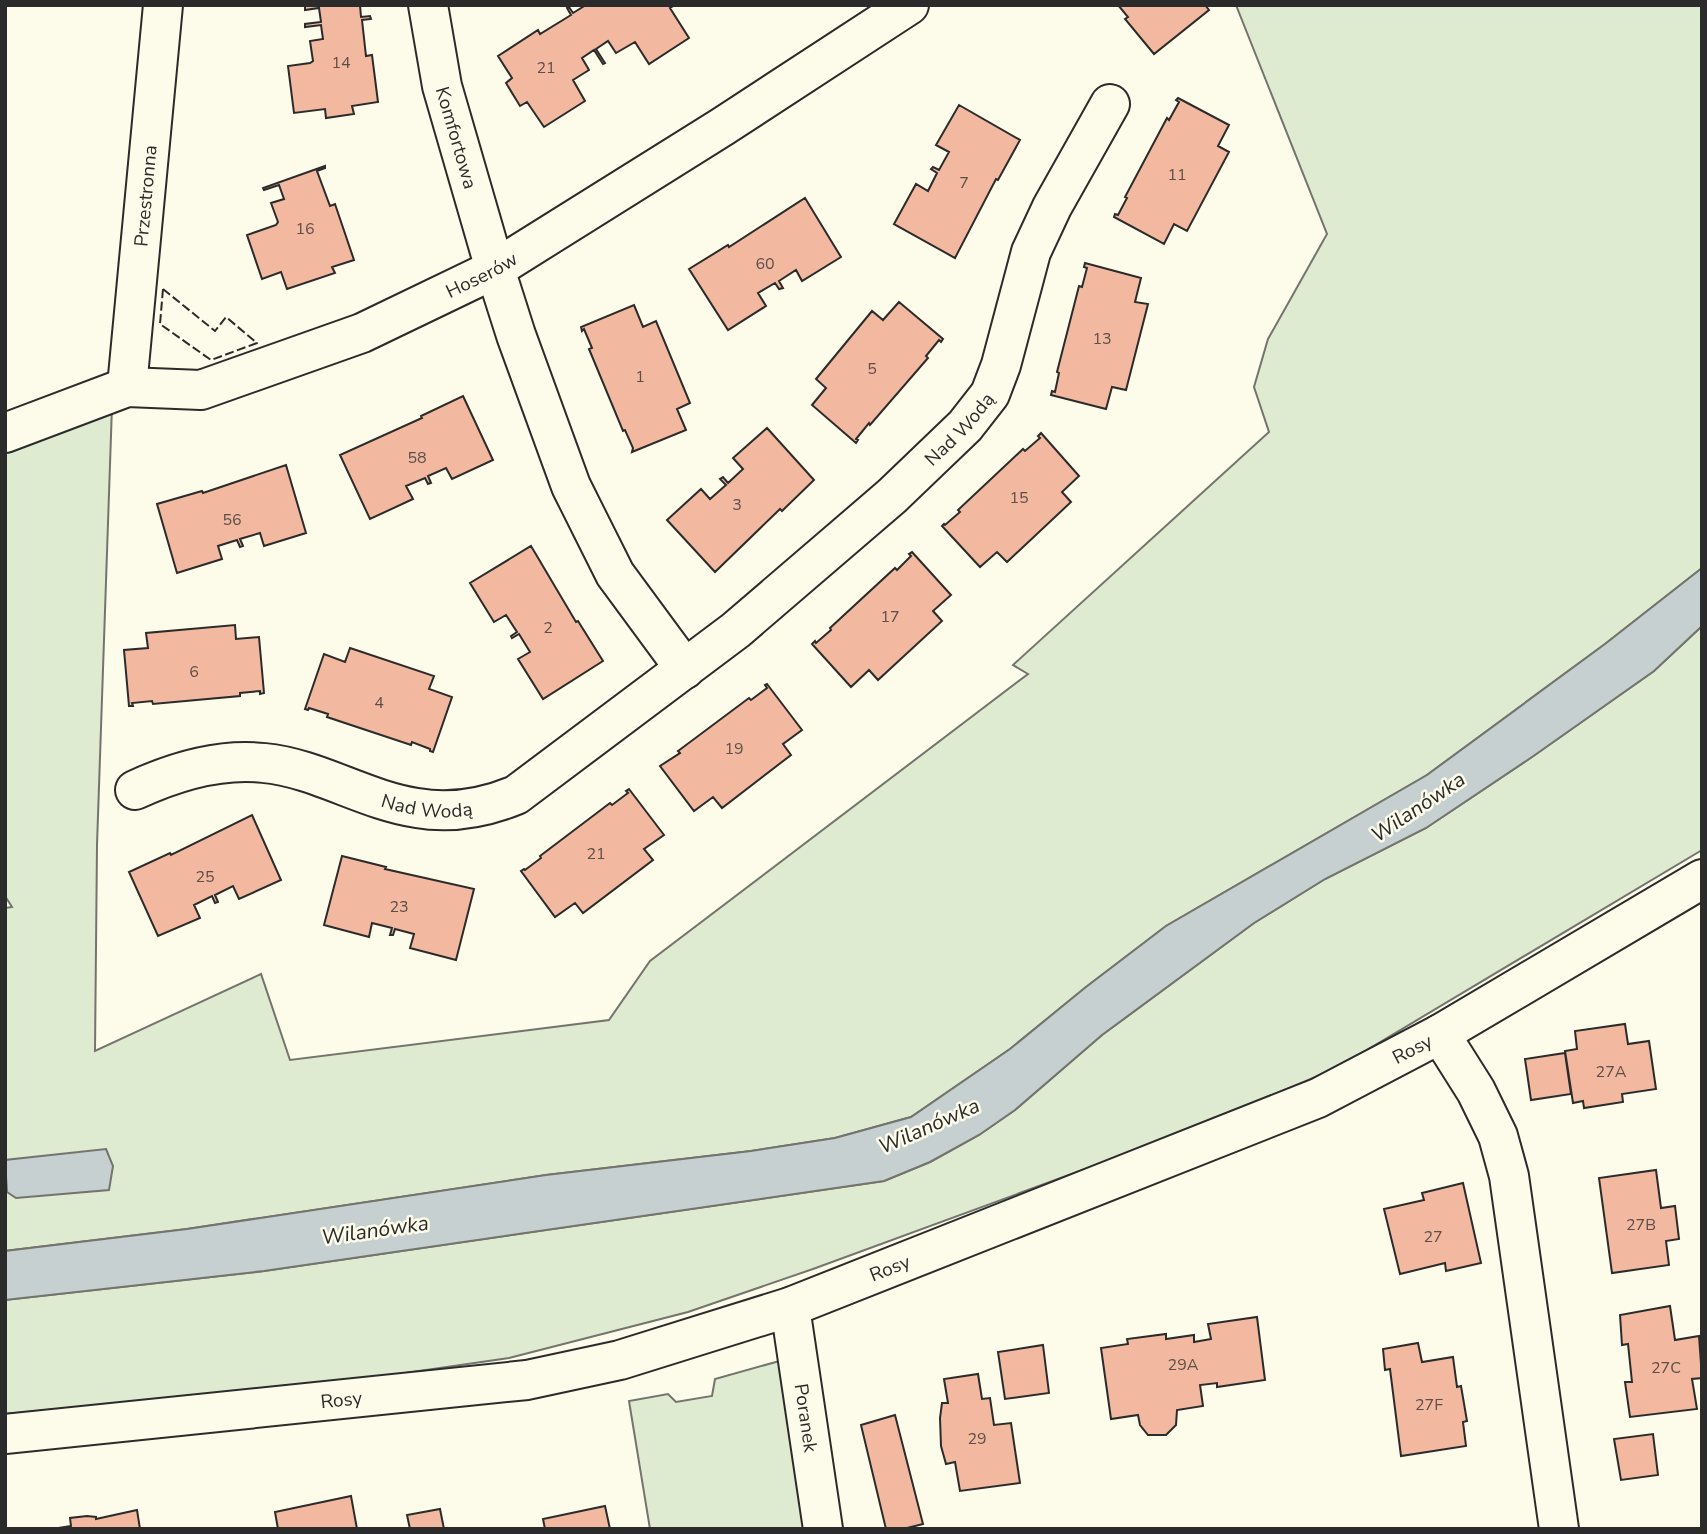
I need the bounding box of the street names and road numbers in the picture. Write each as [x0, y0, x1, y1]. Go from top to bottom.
street label: Komfortowa [429, 84, 483, 192]
street label: Przestronna [128, 144, 164, 248]
street label: Hoserów [442, 246, 523, 305]
street label: Nad Wodą [919, 387, 1000, 472]
street label: Nad Wodą [378, 788, 474, 825]
street label: Rosy [1388, 1028, 1437, 1071]
street label: Rosy [866, 1249, 914, 1288]
street label: Poranek [788, 1382, 824, 1455]
street label: Rosy [319, 1385, 364, 1415]

